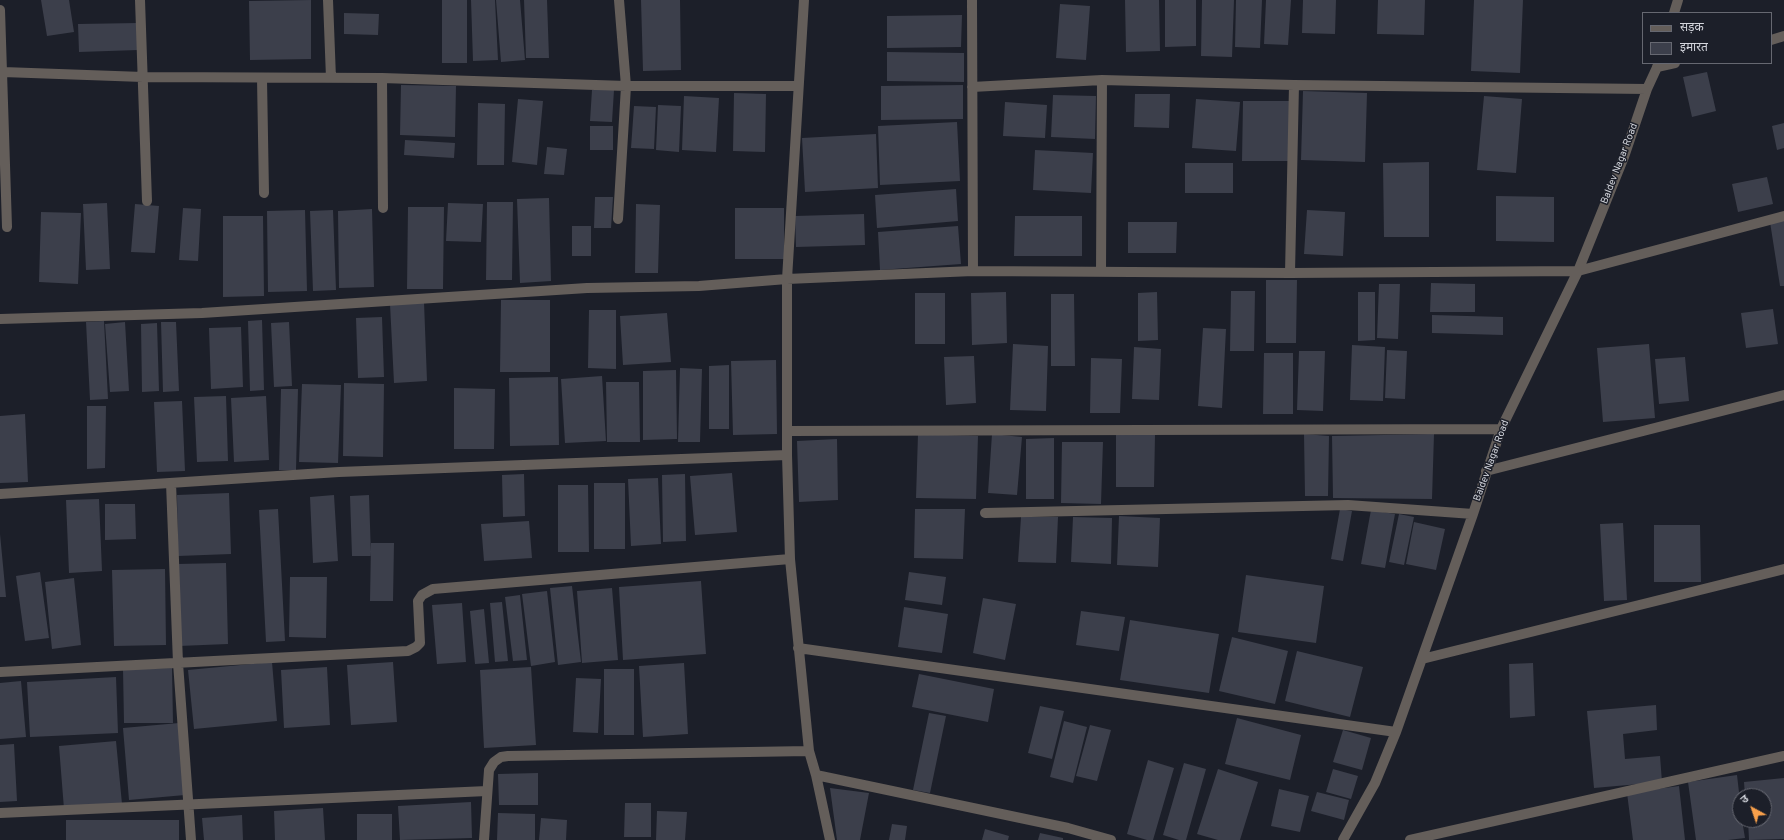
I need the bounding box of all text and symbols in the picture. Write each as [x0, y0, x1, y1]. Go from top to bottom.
legend [1642, 12, 1772, 64]
text: सड़क [1680, 20, 1704, 36]
text: इमारत [1680, 40, 1708, 56]
street label: Baldev Nagar Road [1599, 122, 1641, 206]
street label: Baldev Nagar Road [1472, 419, 1512, 503]
north arrow [1732, 788, 1772, 828]
text: उ [1738, 792, 1752, 807]

